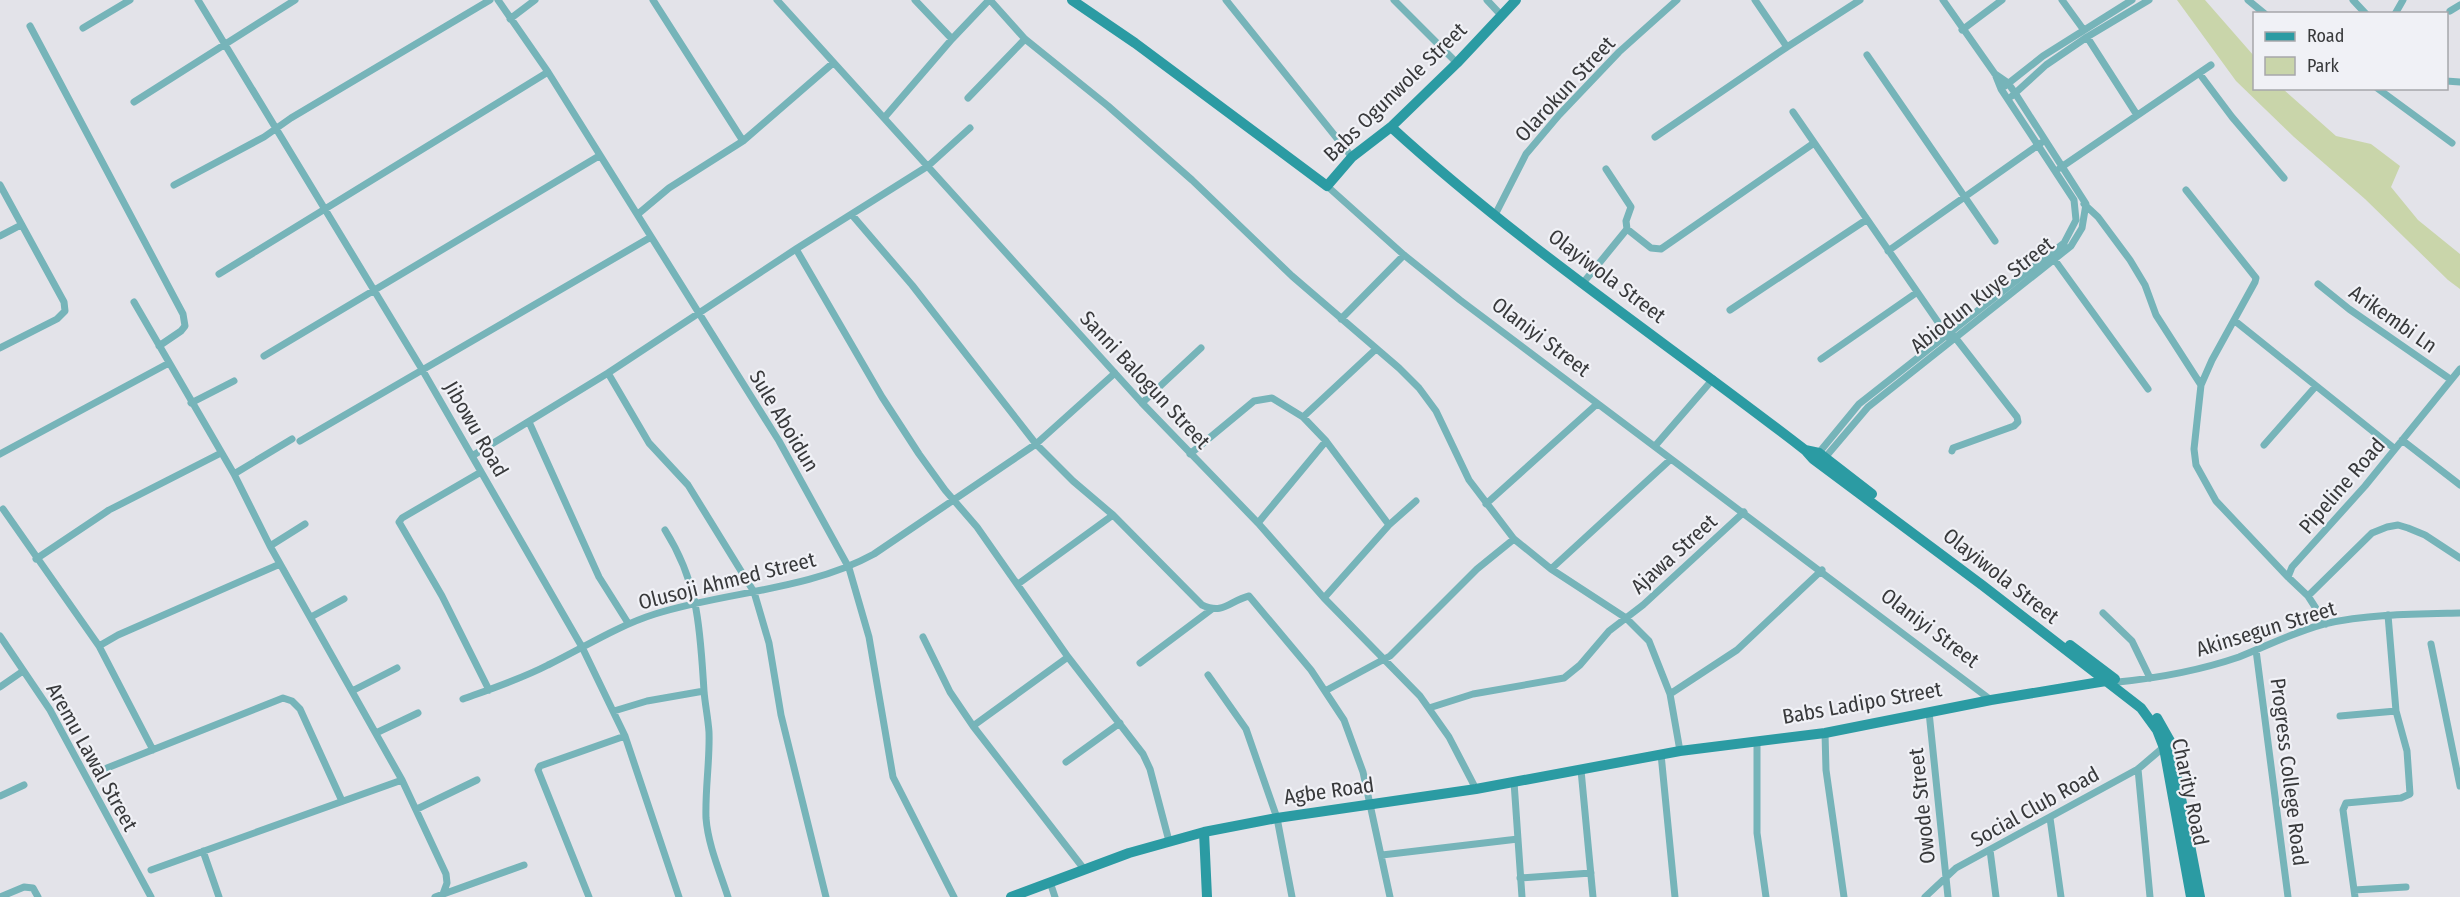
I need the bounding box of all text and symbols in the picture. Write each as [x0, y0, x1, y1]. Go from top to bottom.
legend [2253, 12, 2448, 90]
street label: Babs Ogunwole Street [1318, 17, 1472, 167]
text: Road [2307, 25, 2344, 47]
street label: Olarokun Street [1509, 31, 1621, 147]
text: Park [2307, 55, 2340, 77]
street label: Olayiwola Street [1543, 223, 1671, 329]
street label: Abiodun Kuye Street [1905, 231, 2059, 359]
street label: Arikembi Ln [2344, 279, 2442, 359]
street label: Olaniyi Street [1487, 292, 1595, 383]
street label: Sanni Balogun Street [1074, 306, 1216, 455]
street label: Sule Aboidun [743, 365, 825, 477]
street label: Jibowu Road [438, 376, 514, 482]
street label: Pipeline Road [2293, 433, 2391, 539]
street label: Ajawa Street [1626, 508, 1723, 599]
street label: Olayiwola Street [1938, 523, 2064, 630]
street label: Olusoji Ahmed Street [636, 546, 818, 616]
street label: Olaniyi Street [1876, 583, 1984, 674]
street label: Akinsegun Street [2193, 595, 2339, 663]
street label: Babs Ladipo Street [1780, 676, 1944, 730]
street label: Progress College Road [2265, 677, 2313, 867]
street label: Aremu Lawal Street [41, 678, 143, 836]
street label: Charity Road [2166, 736, 2214, 848]
street label: Owode Street [1903, 747, 1941, 865]
street label: Social Club Road [1966, 761, 2104, 853]
street label: Agbe Road [1282, 772, 1376, 810]

